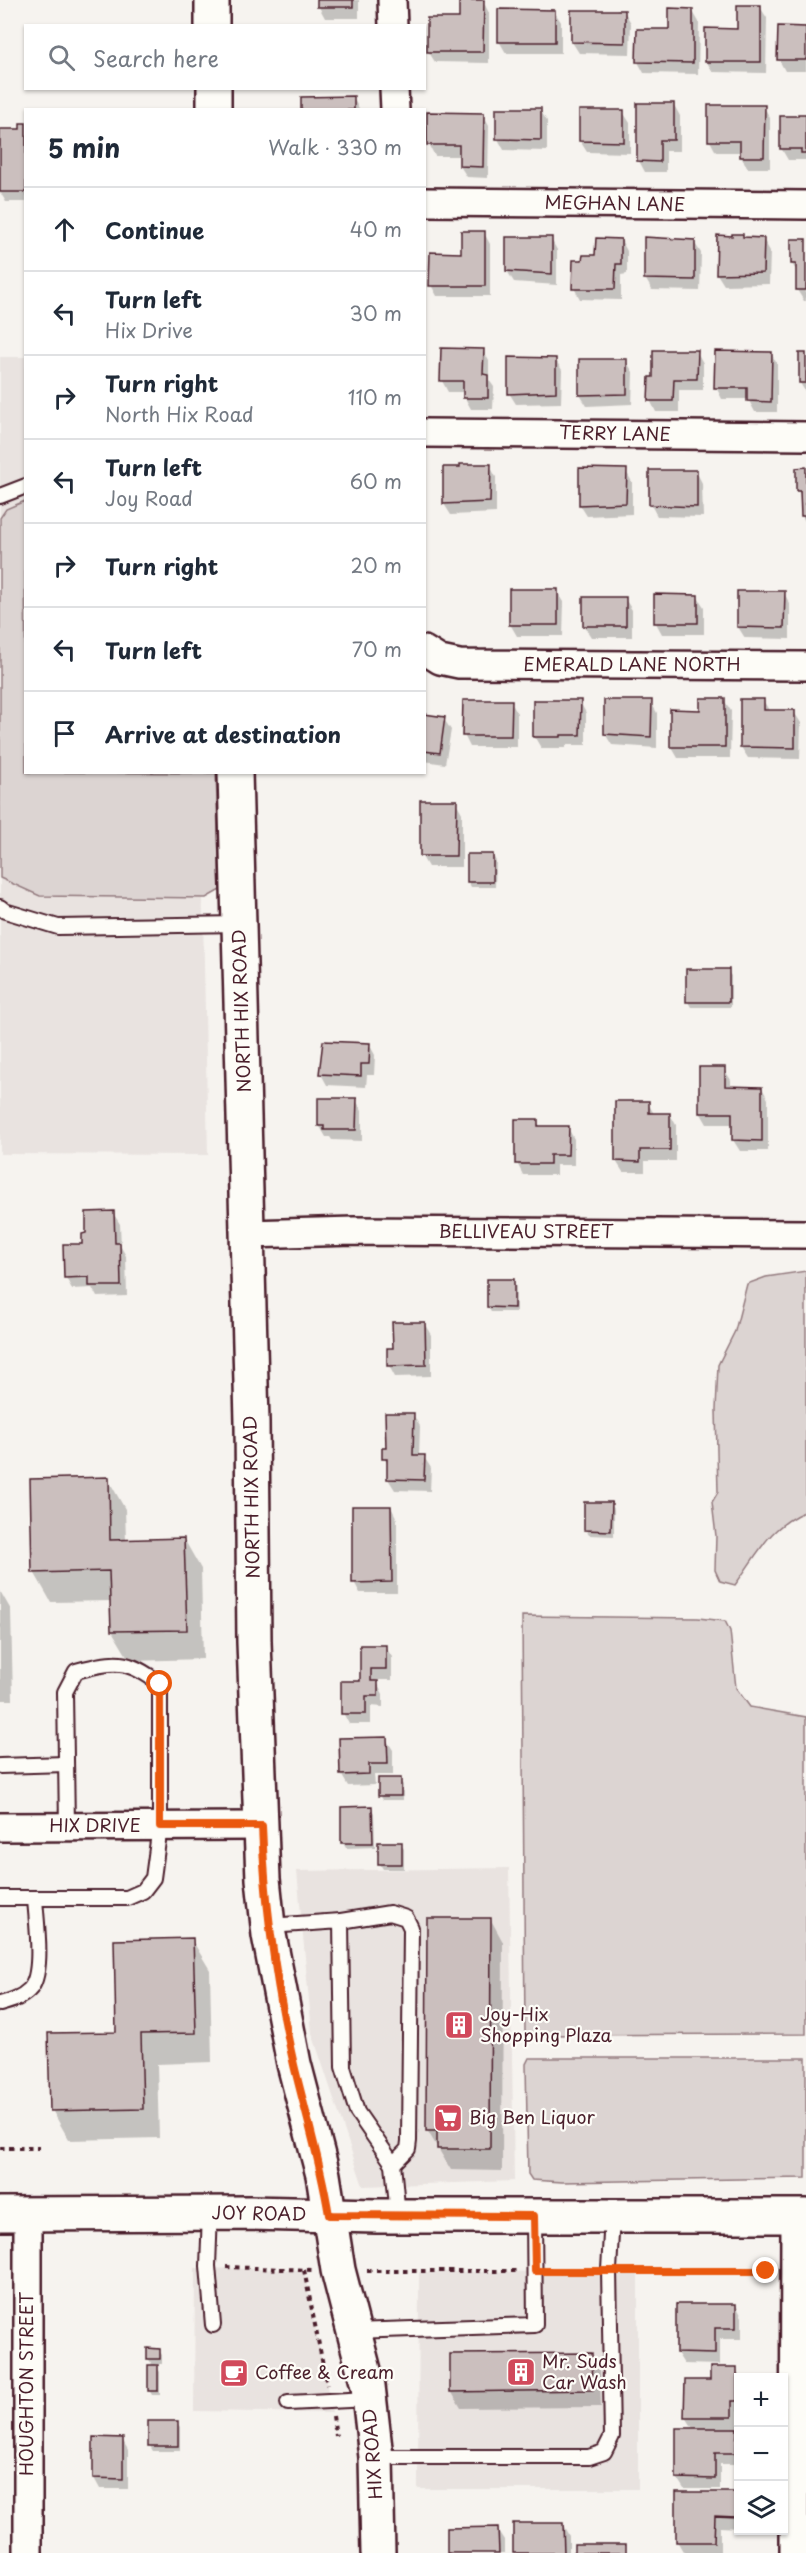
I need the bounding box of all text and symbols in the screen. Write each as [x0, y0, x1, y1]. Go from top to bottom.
search box [24, 24, 426, 90]
icon: search [45, 41, 78, 74]
text: Search here [93, 41, 219, 74]
text: 5 min [48, 128, 120, 167]
text: Walk · 330 m [268, 132, 402, 162]
street label: MEGHAN LANE [544, 188, 686, 217]
icon: ahead [48, 213, 81, 246]
text: Continue [105, 213, 204, 246]
text: 40 m [350, 214, 402, 244]
text: Turn left [105, 282, 202, 315]
icon: left [48, 297, 81, 330]
text: 30 m [349, 298, 402, 328]
text: Hix Drive [105, 315, 193, 345]
text: Turn right [105, 366, 218, 399]
icon: right [48, 381, 81, 414]
text: 110 m [348, 382, 402, 412]
text: North Hix Road [105, 399, 254, 429]
street label: TERRY LANE [559, 418, 671, 447]
text: Turn left [105, 450, 202, 483]
icon: left [48, 465, 81, 498]
text: 60 m [350, 466, 402, 496]
text: Joy Road [105, 483, 193, 513]
icon: right [48, 549, 81, 582]
text: Turn right [105, 549, 218, 582]
text: 20 m [350, 550, 402, 580]
icon: left [48, 633, 81, 666]
text: Turn left [105, 633, 202, 666]
text: 70 m [352, 634, 402, 664]
street label: EMERALD LANE NORTH [523, 650, 741, 677]
icon: arrive [48, 717, 81, 750]
text: Arrive at destination [105, 717, 341, 750]
street label: NORTH HIX ROAD [224, 929, 257, 1093]
street label: BELLIVEAU STREET [438, 1217, 614, 1244]
street label: NORTH HIX ROAD [236, 1415, 265, 1579]
route start [146, 1670, 172, 1696]
street label: HIX DRIVE [49, 1811, 141, 1838]
place label: Joy-Hix Shopping Plaza [480, 2000, 613, 2048]
building icon: Joy-Hix Shopping Plaza [443, 2009, 475, 2041]
supermarket icon: Big Ben Liquor [432, 2102, 464, 2134]
place label: Big Ben Liquor [469, 2103, 595, 2130]
street label: JOY ROAD [211, 2198, 307, 2227]
route end [752, 2257, 778, 2283]
street label: HOUGHTON STREET [12, 2291, 39, 2476]
place label: Mr. Suds Car Wash [542, 2347, 627, 2395]
building icon: Mr. Suds Car Wash [505, 2356, 537, 2388]
cafe icon: Coffee & Cream [218, 2357, 250, 2389]
place label: Coffee & Cream [255, 2358, 394, 2385]
map controls [734, 2373, 788, 2535]
button: + [734, 2373, 788, 2427]
street label: HIX ROAD [355, 2408, 388, 2500]
button: − [734, 2427, 788, 2481]
button: layers [734, 2481, 788, 2535]

